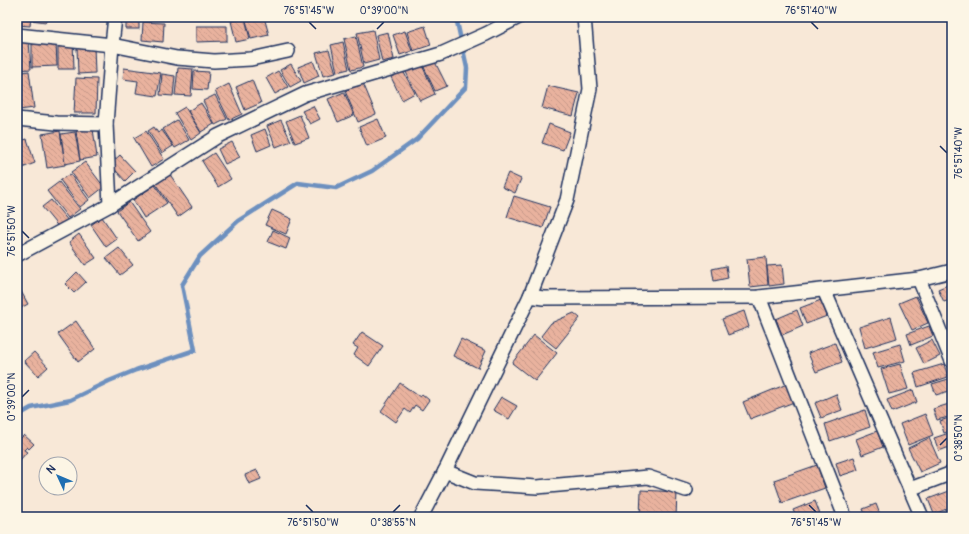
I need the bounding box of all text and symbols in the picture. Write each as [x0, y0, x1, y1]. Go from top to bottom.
text: 76°51'45"W [284, 5, 335, 17]
text: 0°39'00"N [360, 5, 408, 17]
text: 76°51'40"W [785, 5, 837, 17]
text: 76°51'40"W [953, 127, 965, 179]
text: 76°51'50"W [6, 205, 18, 257]
text: 0°39'00"N [6, 373, 18, 421]
text: 0°38'50"N [953, 414, 965, 461]
north arrow [38, 456, 78, 496]
text: N [44, 462, 59, 477]
text: 76°51'50"W [287, 517, 339, 529]
text: 0°38'55"N [370, 517, 416, 529]
text: 76°51'45"W [791, 517, 842, 529]

